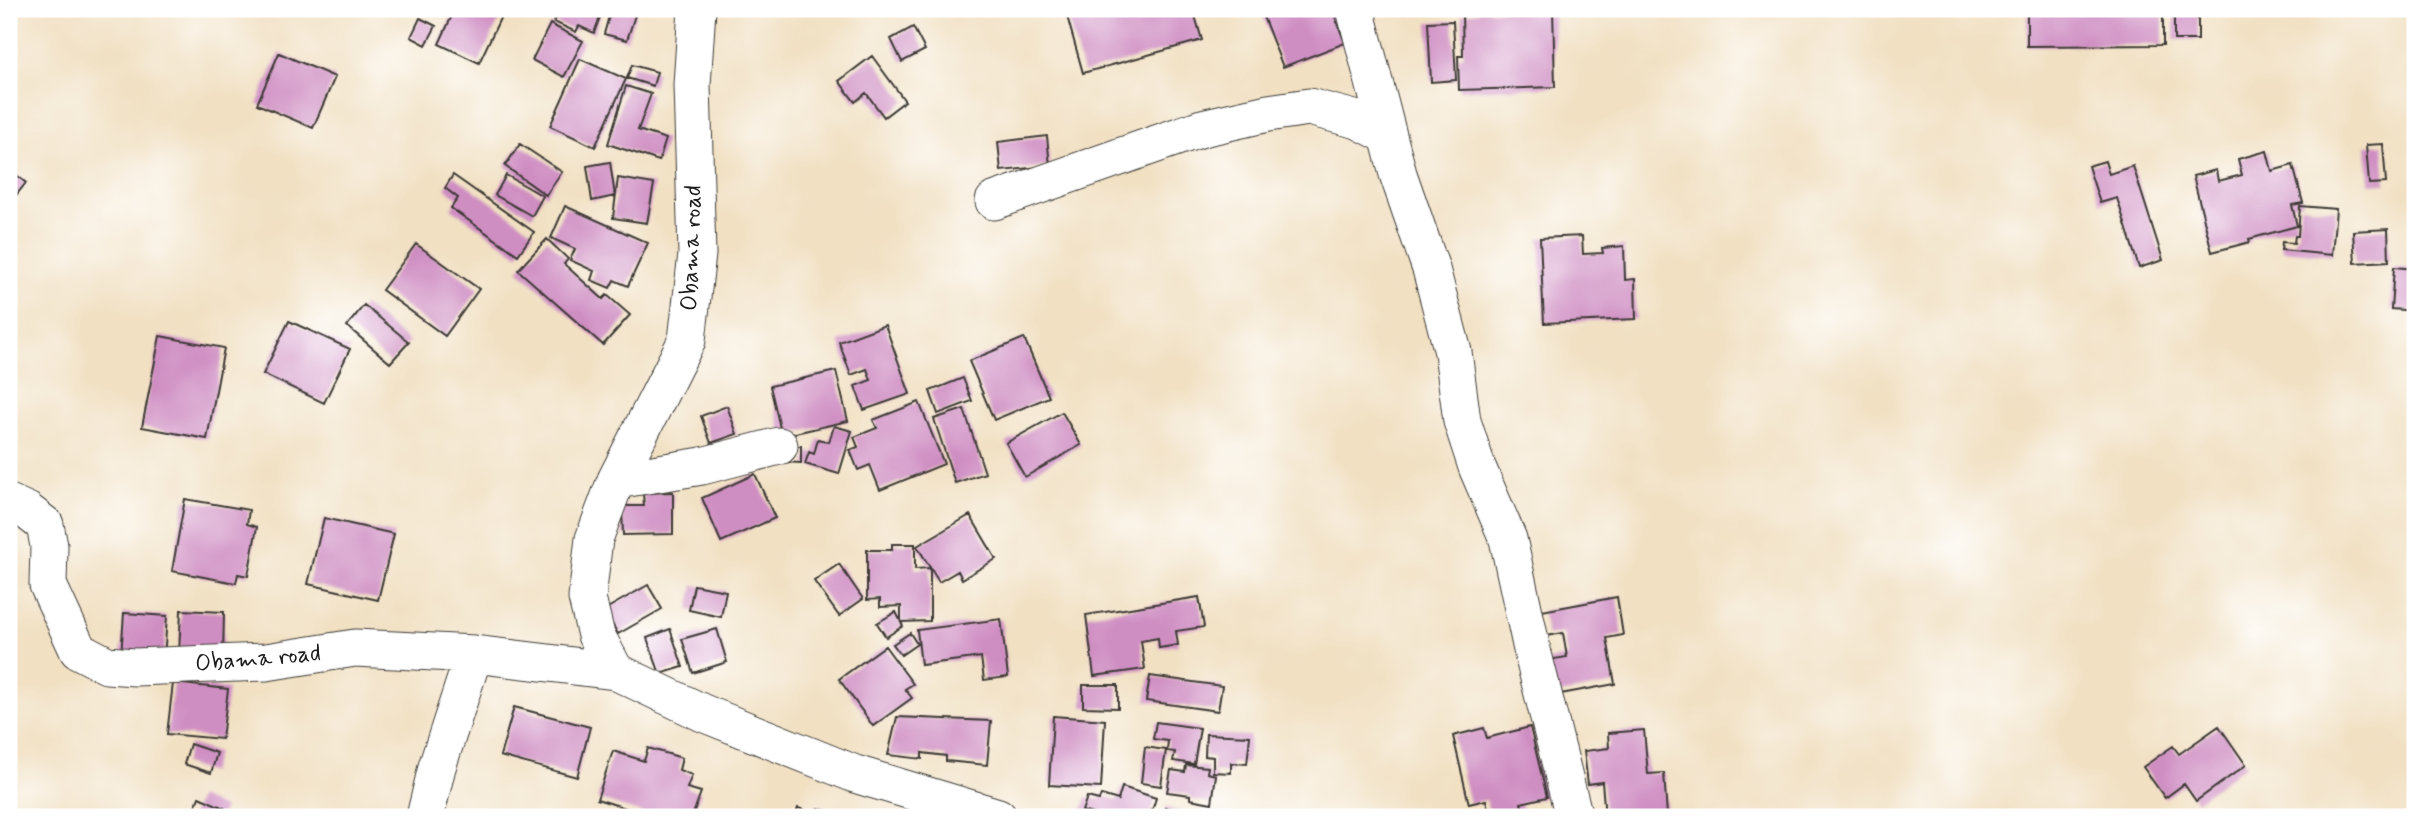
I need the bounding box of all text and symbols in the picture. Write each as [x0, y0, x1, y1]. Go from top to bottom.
street label: Obama road [674, 184, 710, 312]
street label: Obama road [194, 638, 322, 680]

